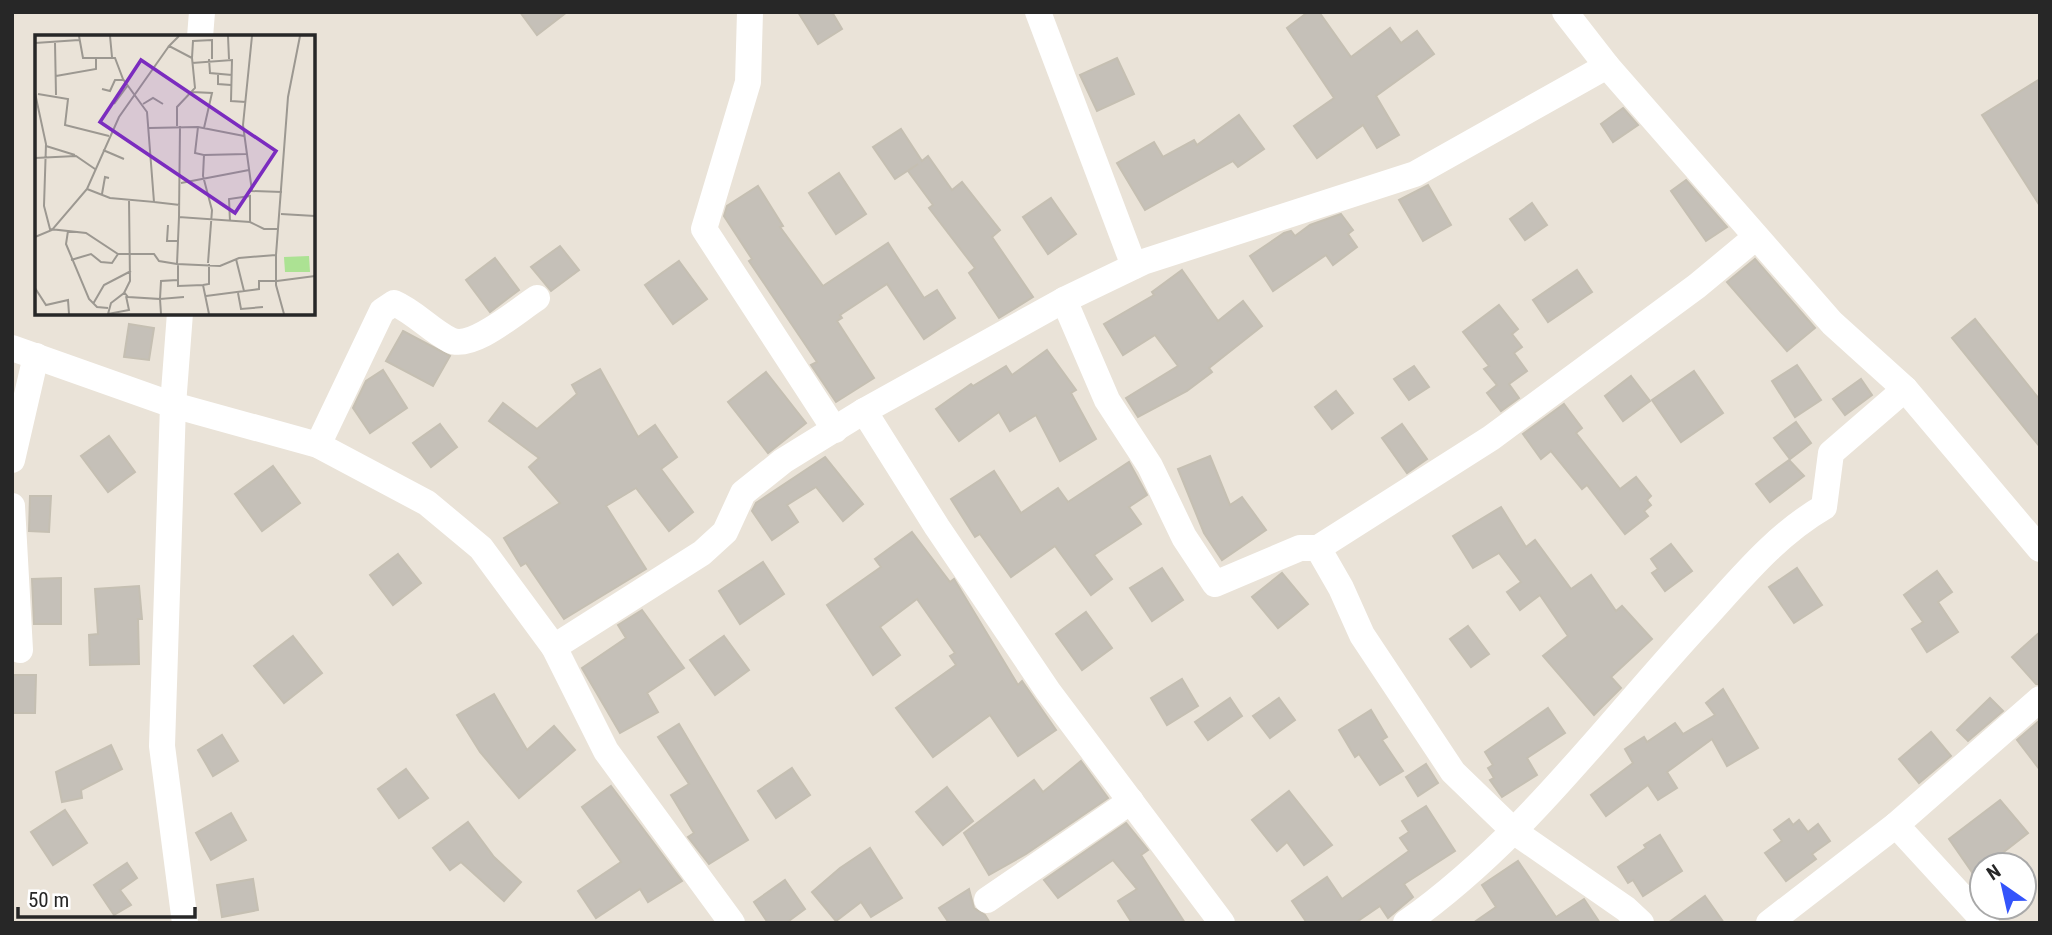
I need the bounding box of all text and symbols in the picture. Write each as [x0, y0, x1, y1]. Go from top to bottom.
inset map [35, 35, 315, 315]
north arrow [1968, 851, 2038, 921]
text: N [1983, 860, 2005, 885]
scale bar [18, 876, 194, 920]
text: 50 m [28, 888, 69, 912]

